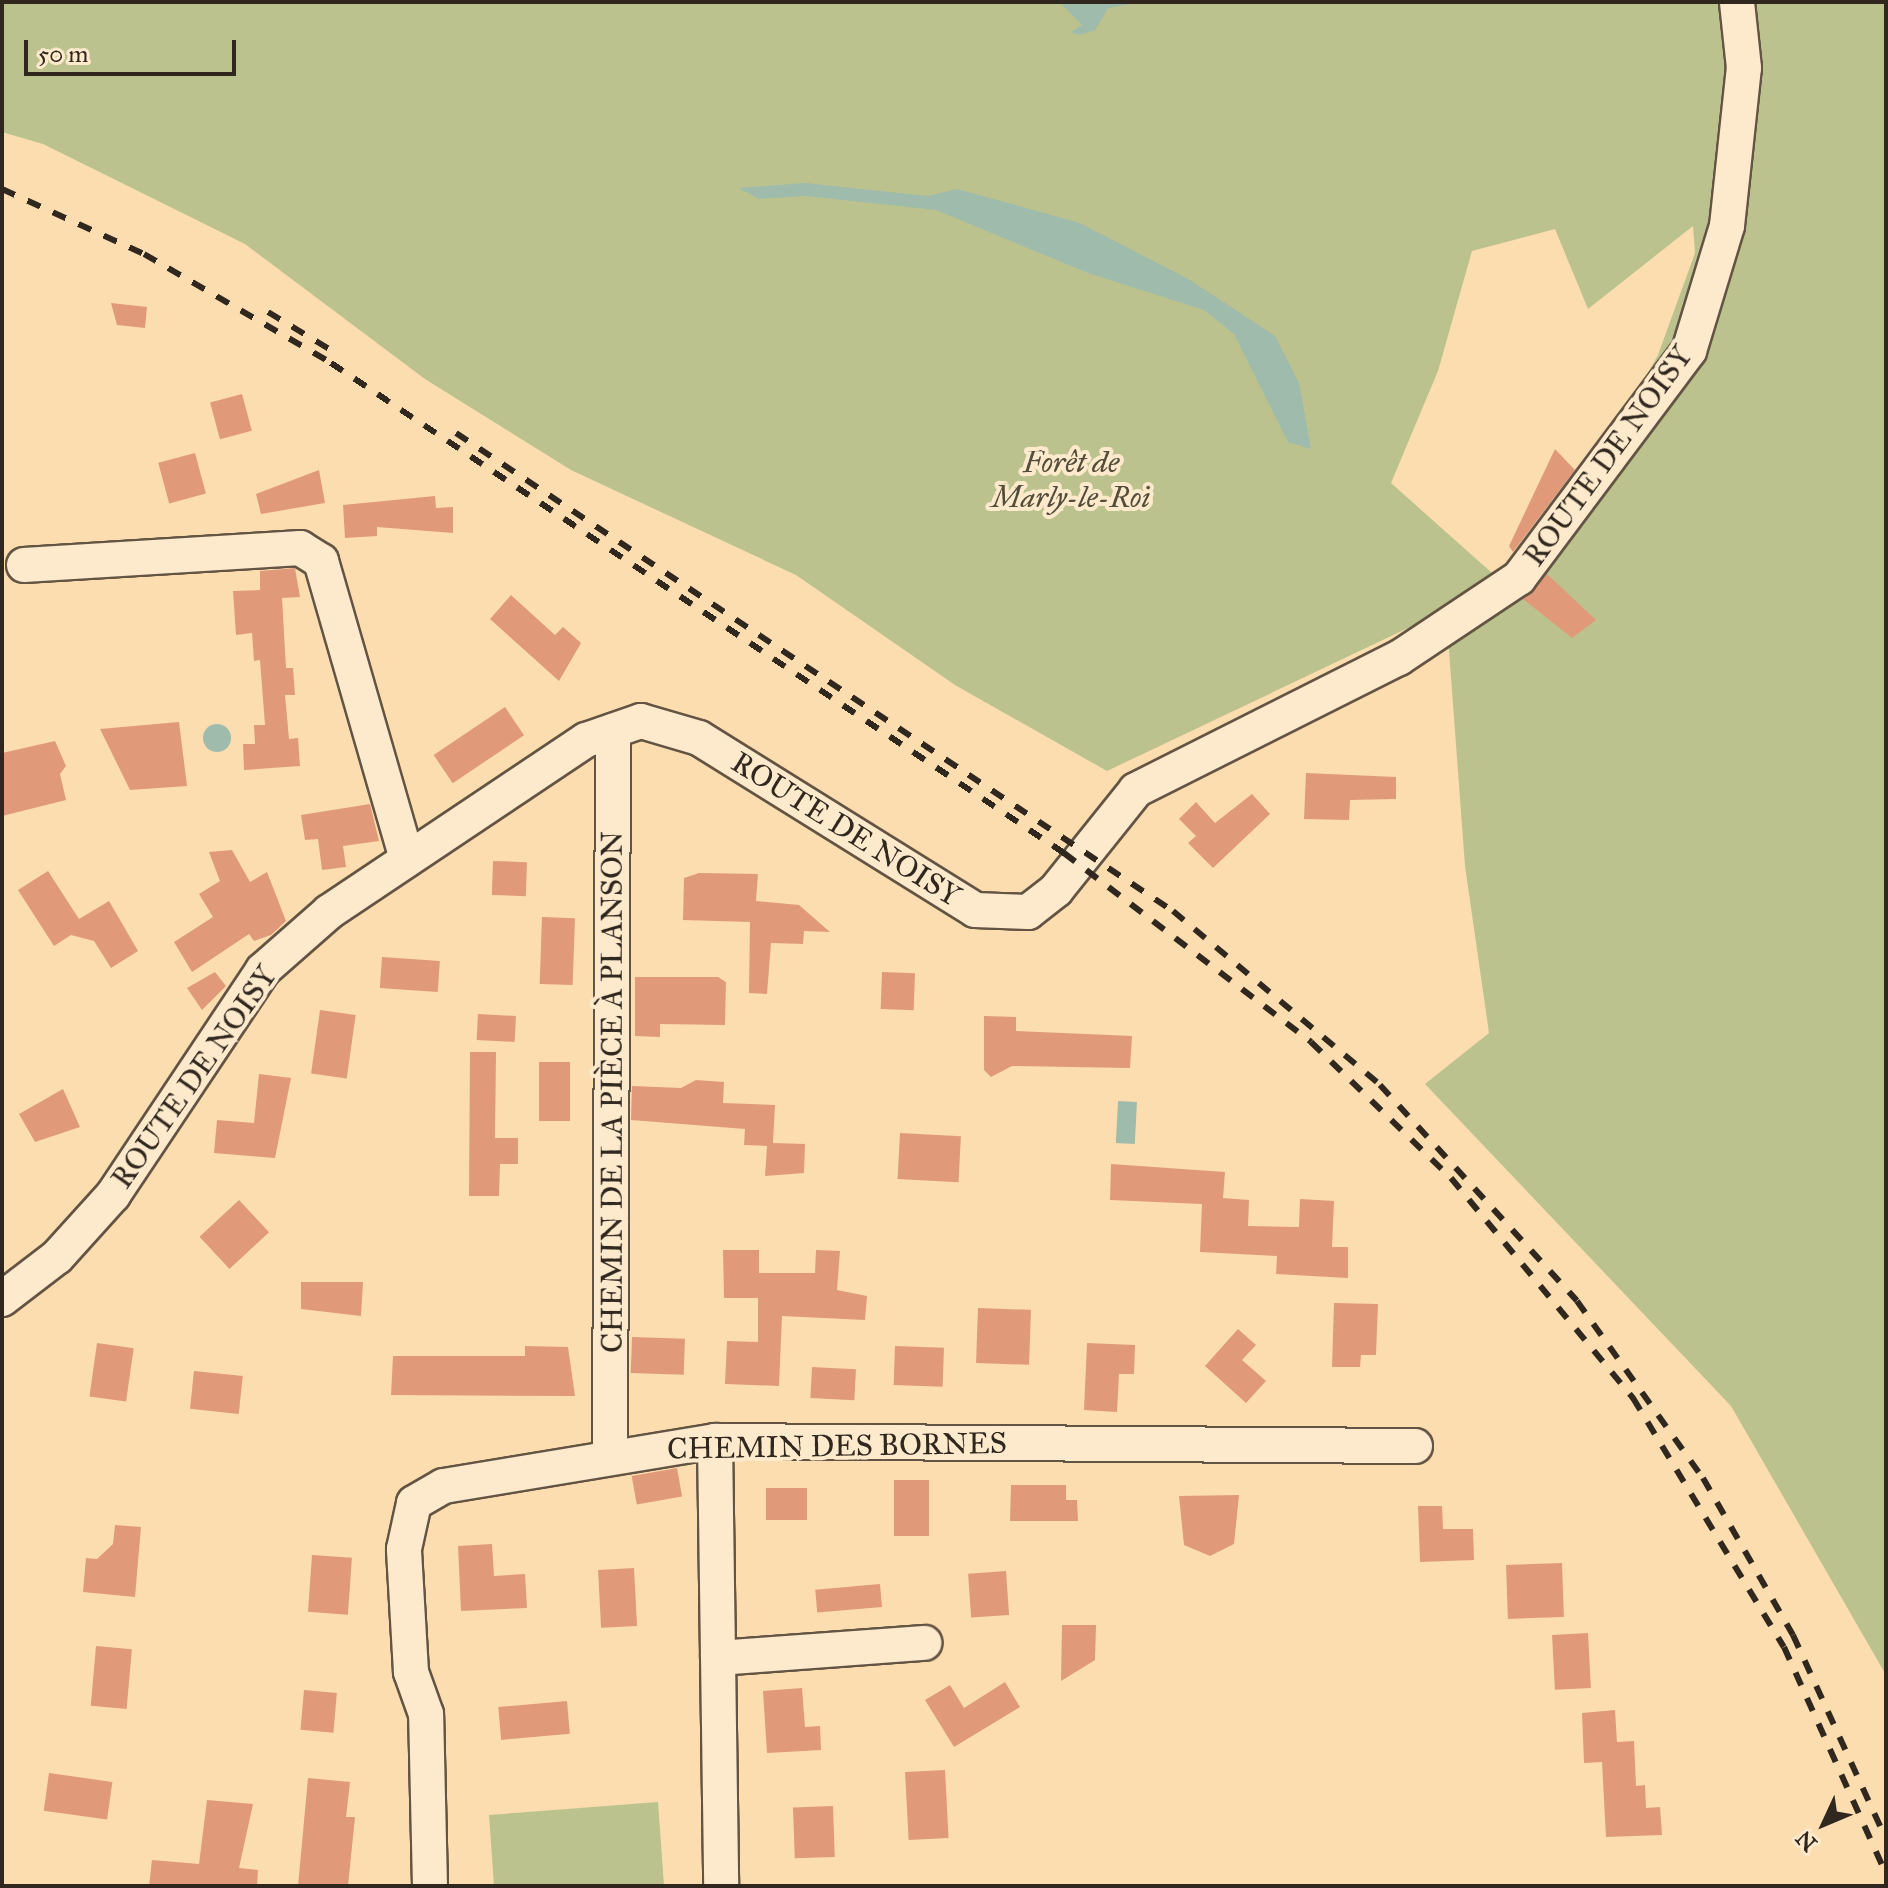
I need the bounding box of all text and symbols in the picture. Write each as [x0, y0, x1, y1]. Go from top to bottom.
scale bar [28, 24, 240, 74]
text: 50 m [38, 39, 88, 69]
street label: ROUTE DE NOISY [1516, 339, 1700, 573]
park label: Forêt de Marly-le-Roi [992, 444, 1150, 514]
street label: ROUTE DE NOISY [725, 744, 967, 914]
street label: CHEMIN DE LA PIÈCE À PLANSON [594, 831, 630, 1353]
street label: ROUTE DE NOISY [104, 959, 284, 1195]
street label: CHEMIN DES BORNES [667, 1425, 1007, 1467]
north arrow [1784, 1784, 1864, 1864]
text: N [1790, 1825, 1823, 1857]

